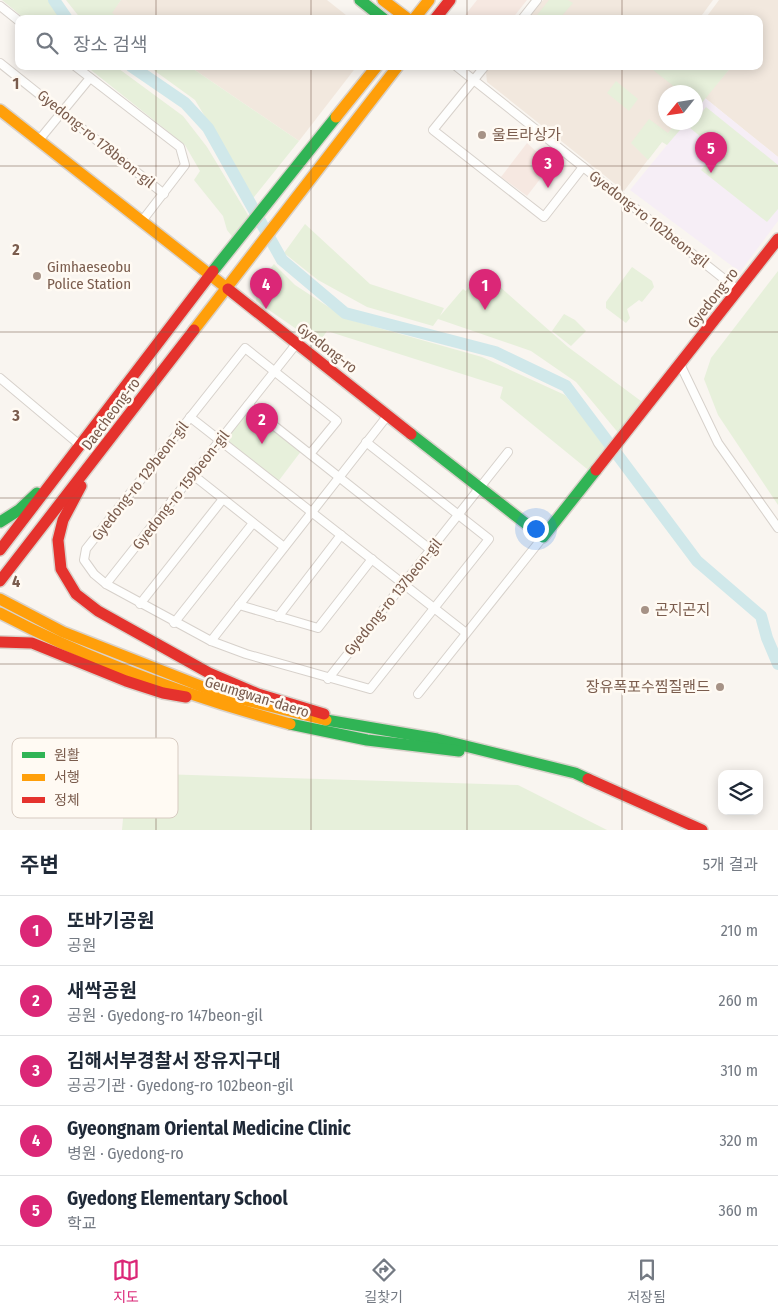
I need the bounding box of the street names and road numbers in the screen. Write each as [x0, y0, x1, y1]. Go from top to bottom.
street label: Gyedong-ro 178beon-gil [34, 86, 158, 192]
street label: Gyedong-ro 102beon-gil [586, 167, 712, 271]
street label: Gyedong-ro [684, 264, 742, 332]
street label: Gyedong-ro [293, 319, 361, 377]
street label: Daecheong-ro [78, 374, 144, 454]
street label: Gyedong-ro 129beon-gil [88, 418, 192, 544]
street label: Gyedong-ro 159beon-gil [129, 427, 233, 553]
street label: Gyedong-ro 137beon-gil [340, 535, 446, 659]
street label: Geumgwan-daero [203, 673, 312, 721]

